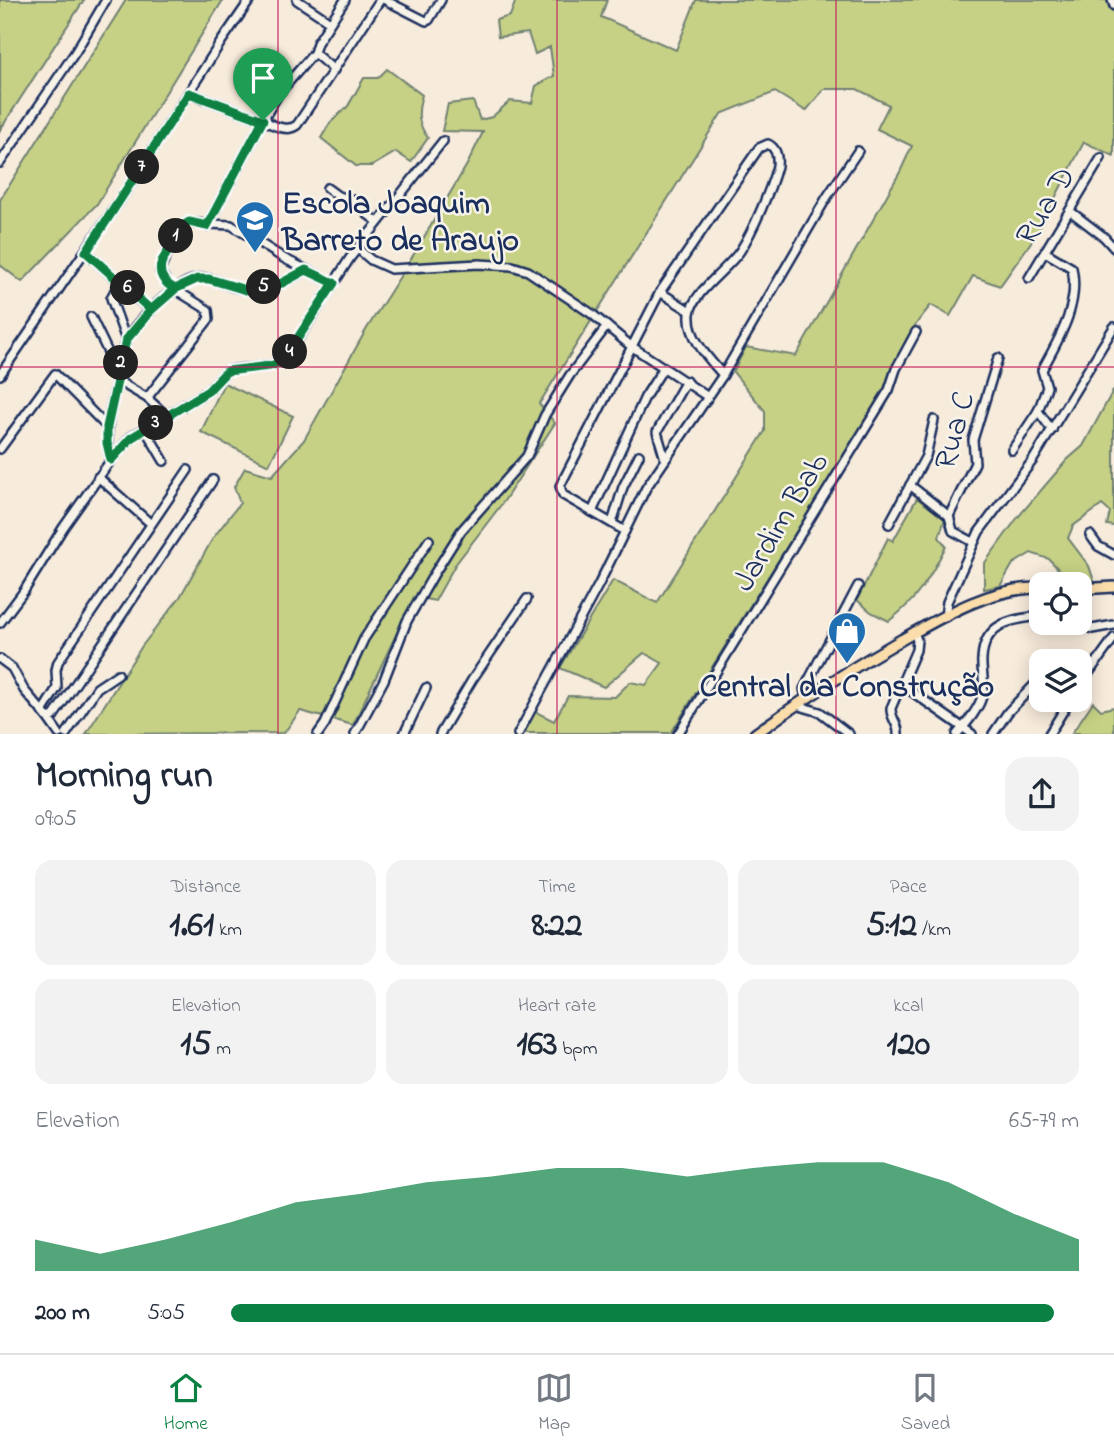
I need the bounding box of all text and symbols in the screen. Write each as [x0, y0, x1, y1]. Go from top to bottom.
pin [233, 48, 293, 120]
icon: arrive [244, 59, 282, 97]
pin: 7 [124, 150, 160, 184]
text: 7 [138, 153, 145, 180]
street label: Rua D [1005, 158, 1089, 255]
place label: Escola Joaquim Barreto de Araujo [280, 182, 519, 266]
school or university icon: Escola Joaquim Barreto de Araujo [234, 199, 276, 254]
pin: 1 [158, 218, 194, 254]
text: 1 [172, 222, 179, 249]
pin: 6 [110, 270, 146, 306]
pin: 5 [246, 270, 282, 304]
text: 5 [258, 273, 269, 300]
text: 6 [123, 274, 132, 301]
pin: 4 [272, 334, 308, 370]
text: 4 [286, 338, 293, 365]
pin: 2 [104, 346, 138, 380]
text: 2 [116, 349, 125, 376]
street label: Rua C [923, 387, 989, 475]
pin: 3 [138, 406, 174, 440]
text: 3 [152, 409, 159, 436]
street label: Jardim Bab [722, 444, 842, 601]
map controls [1029, 572, 1092, 712]
button: locate [1029, 572, 1092, 635]
shop icon: Central da Construção [826, 610, 868, 665]
button: layers [1029, 649, 1092, 712]
place label: Central da Construção [700, 665, 994, 712]
text: Morning run [35, 749, 213, 805]
button: share [1005, 757, 1079, 831]
text: 09:05 [35, 803, 77, 836]
text: Distance [171, 874, 241, 901]
text: Time [538, 874, 576, 901]
text: Pace [890, 874, 927, 901]
text: 1.61 [169, 901, 214, 952]
text: 8:22 [532, 901, 582, 952]
text: 5:12 [866, 901, 917, 952]
text: km [214, 917, 242, 944]
text: /km [917, 917, 951, 944]
text: Elevation [171, 993, 241, 1020]
text: Heart rate [518, 993, 596, 1020]
text: kcal [893, 993, 923, 1020]
text: 15 [180, 1020, 211, 1071]
text: 163 [517, 1020, 558, 1071]
text: 120 [887, 1020, 930, 1071]
text: m [211, 1036, 231, 1063]
text: bpm [558, 1036, 597, 1063]
text: Elevation [35, 1105, 120, 1138]
text: 65–79 m [1009, 1105, 1079, 1138]
text: 200 m [35, 1297, 90, 1330]
text: 5:05 [147, 1297, 185, 1330]
tab: Home [164, 1369, 208, 1438]
tab: Map [535, 1369, 573, 1438]
tab: Saved [901, 1369, 950, 1438]

